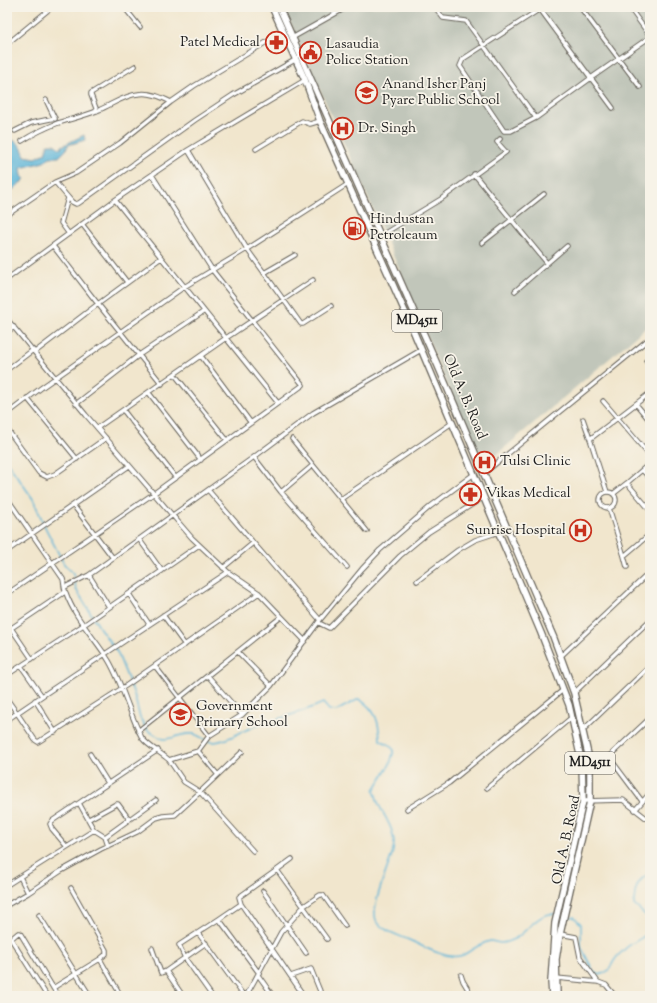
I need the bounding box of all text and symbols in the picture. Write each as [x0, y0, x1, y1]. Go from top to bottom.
pharmacy icon: Patel Medical [263, 30, 289, 56]
place label: Patel Medical [180, 33, 260, 53]
place label: Lasaudia Police Station [326, 35, 409, 71]
public building icon: Lasaudia Police Station [297, 40, 323, 66]
place label: Anand Isher Panj Pyare Public School [382, 75, 500, 111]
school or university icon: Anand Isher Panj Pyare Public School [353, 80, 379, 106]
hospital icon: Dr. Singh [330, 116, 356, 142]
place label: Dr. Singh [358, 119, 416, 139]
place label: Hindustan Petroleaum [370, 210, 438, 246]
fuel station icon: Hindustan Petroleaum [342, 215, 368, 241]
road number: MD4511 [392, 310, 442, 332]
street label: Old A. B. Road [437, 351, 491, 443]
hospital icon: Tulsi Clinic [471, 449, 497, 475]
place label: Tulsi Clinic [500, 452, 571, 472]
pharmacy icon: Vikas Medical [457, 481, 483, 507]
place label: Vikas Medical [486, 484, 571, 504]
hospital icon: Sunrise Hospital [568, 518, 594, 544]
place label: Sunrise Hospital [466, 521, 566, 541]
place label: Government Primary School [196, 697, 288, 733]
school or university icon: Government Primary School [167, 702, 193, 728]
road number: MD4511 [565, 752, 615, 774]
street label: Old A. B. Road [548, 793, 586, 887]

